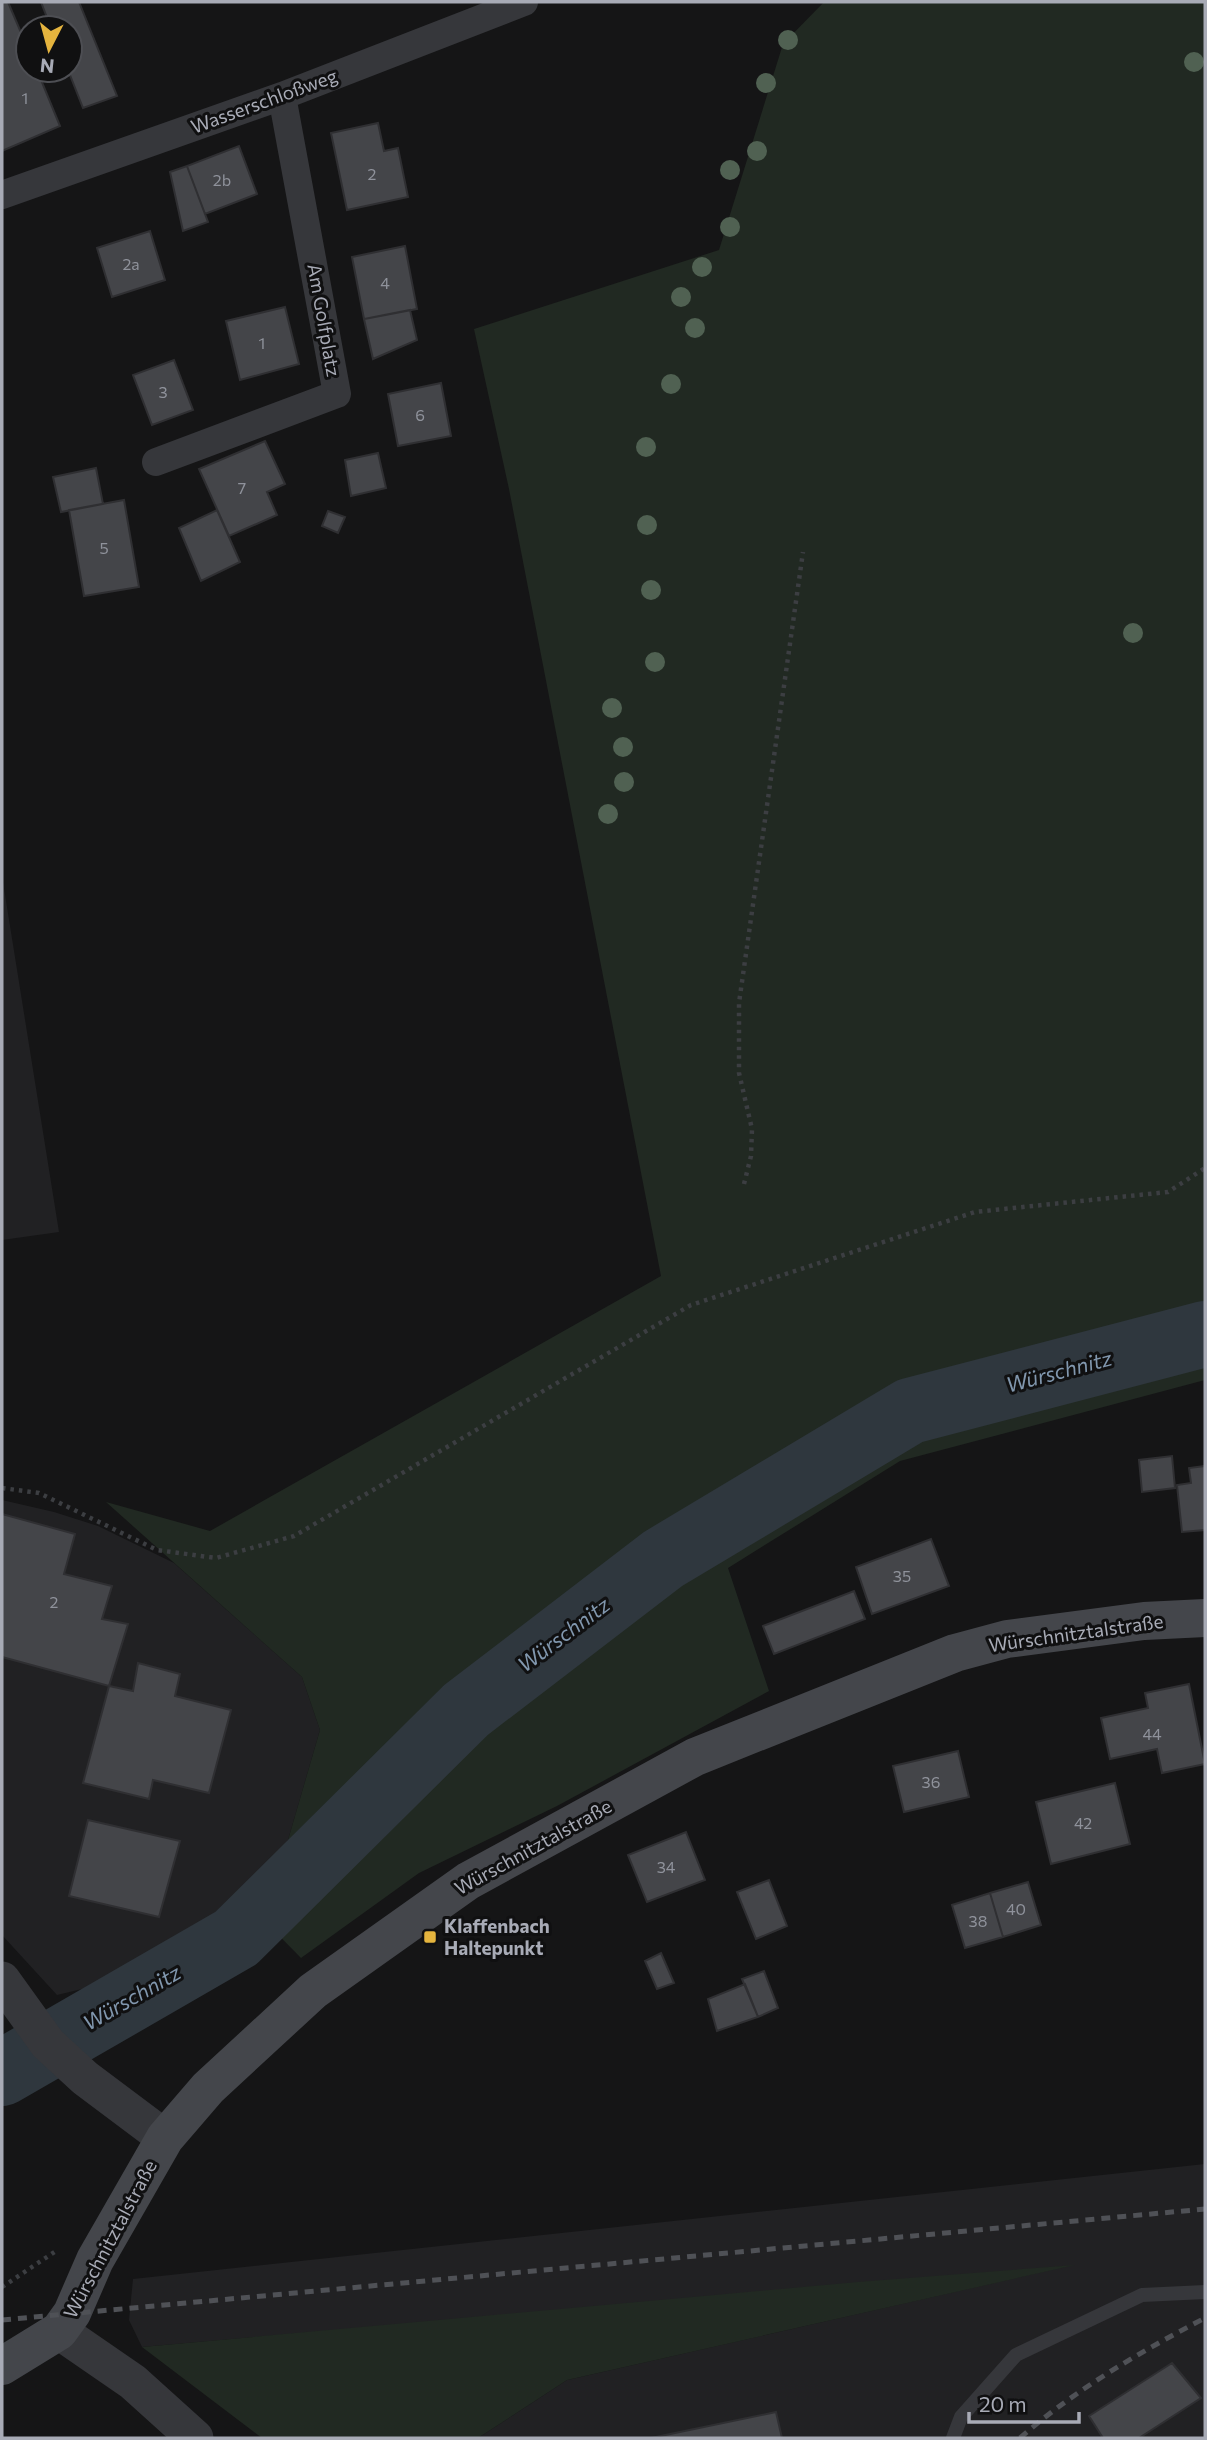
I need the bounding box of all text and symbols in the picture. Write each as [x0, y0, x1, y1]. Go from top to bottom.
north arrow [14, 14, 84, 84]
text: N [39, 54, 55, 79]
street label: Wasserschloßweg [187, 63, 340, 138]
house number: 1 [22, 88, 28, 107]
house number: 2 [368, 164, 377, 183]
house number: 2b [213, 170, 231, 189]
house number: 2a [122, 254, 140, 273]
street label: Am Golfplatz [303, 262, 346, 378]
house number: 4 [380, 273, 390, 292]
house number: 1 [259, 333, 265, 352]
house number: 3 [158, 382, 168, 401]
house number: 6 [415, 405, 425, 424]
house number: 7 [238, 478, 246, 497]
house number: 5 [99, 538, 109, 557]
water label: Würschnitz [1003, 1344, 1115, 1397]
house number: 35 [893, 1566, 911, 1585]
water label: Würschnitz [512, 1591, 614, 1676]
house number: 2 [50, 1592, 59, 1611]
street label: Würschnitztalstraße [987, 1609, 1165, 1656]
house number: 44 [1142, 1724, 1162, 1743]
house number: 36 [922, 1772, 940, 1791]
street label: Würschnitztalstraße [450, 1794, 615, 1899]
house number: 42 [1074, 1813, 1092, 1832]
house number: 34 [657, 1857, 676, 1876]
house number: 40 [1006, 1899, 1026, 1918]
house number: 38 [969, 1911, 987, 1930]
place label: Klaffenbach Haltepunkt [444, 1914, 550, 1959]
marker: Klaffenbach Haltepunkt [422, 1929, 438, 1945]
water label: Würschnitz [78, 1958, 185, 2035]
street label: Würschnitztalstraße [58, 2156, 161, 2322]
scale bar [969, 2380, 1079, 2424]
text: 20 m [979, 2391, 1027, 2416]

